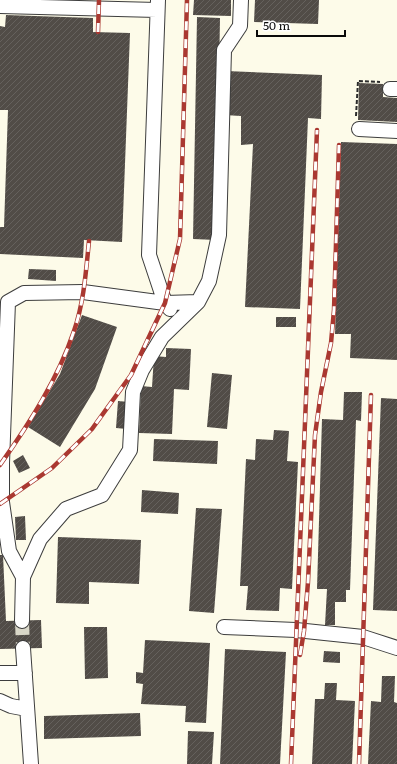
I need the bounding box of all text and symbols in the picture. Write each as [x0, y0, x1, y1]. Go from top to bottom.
scale bar [257, 12, 345, 38]
text: 50 m [263, 16, 290, 34]

